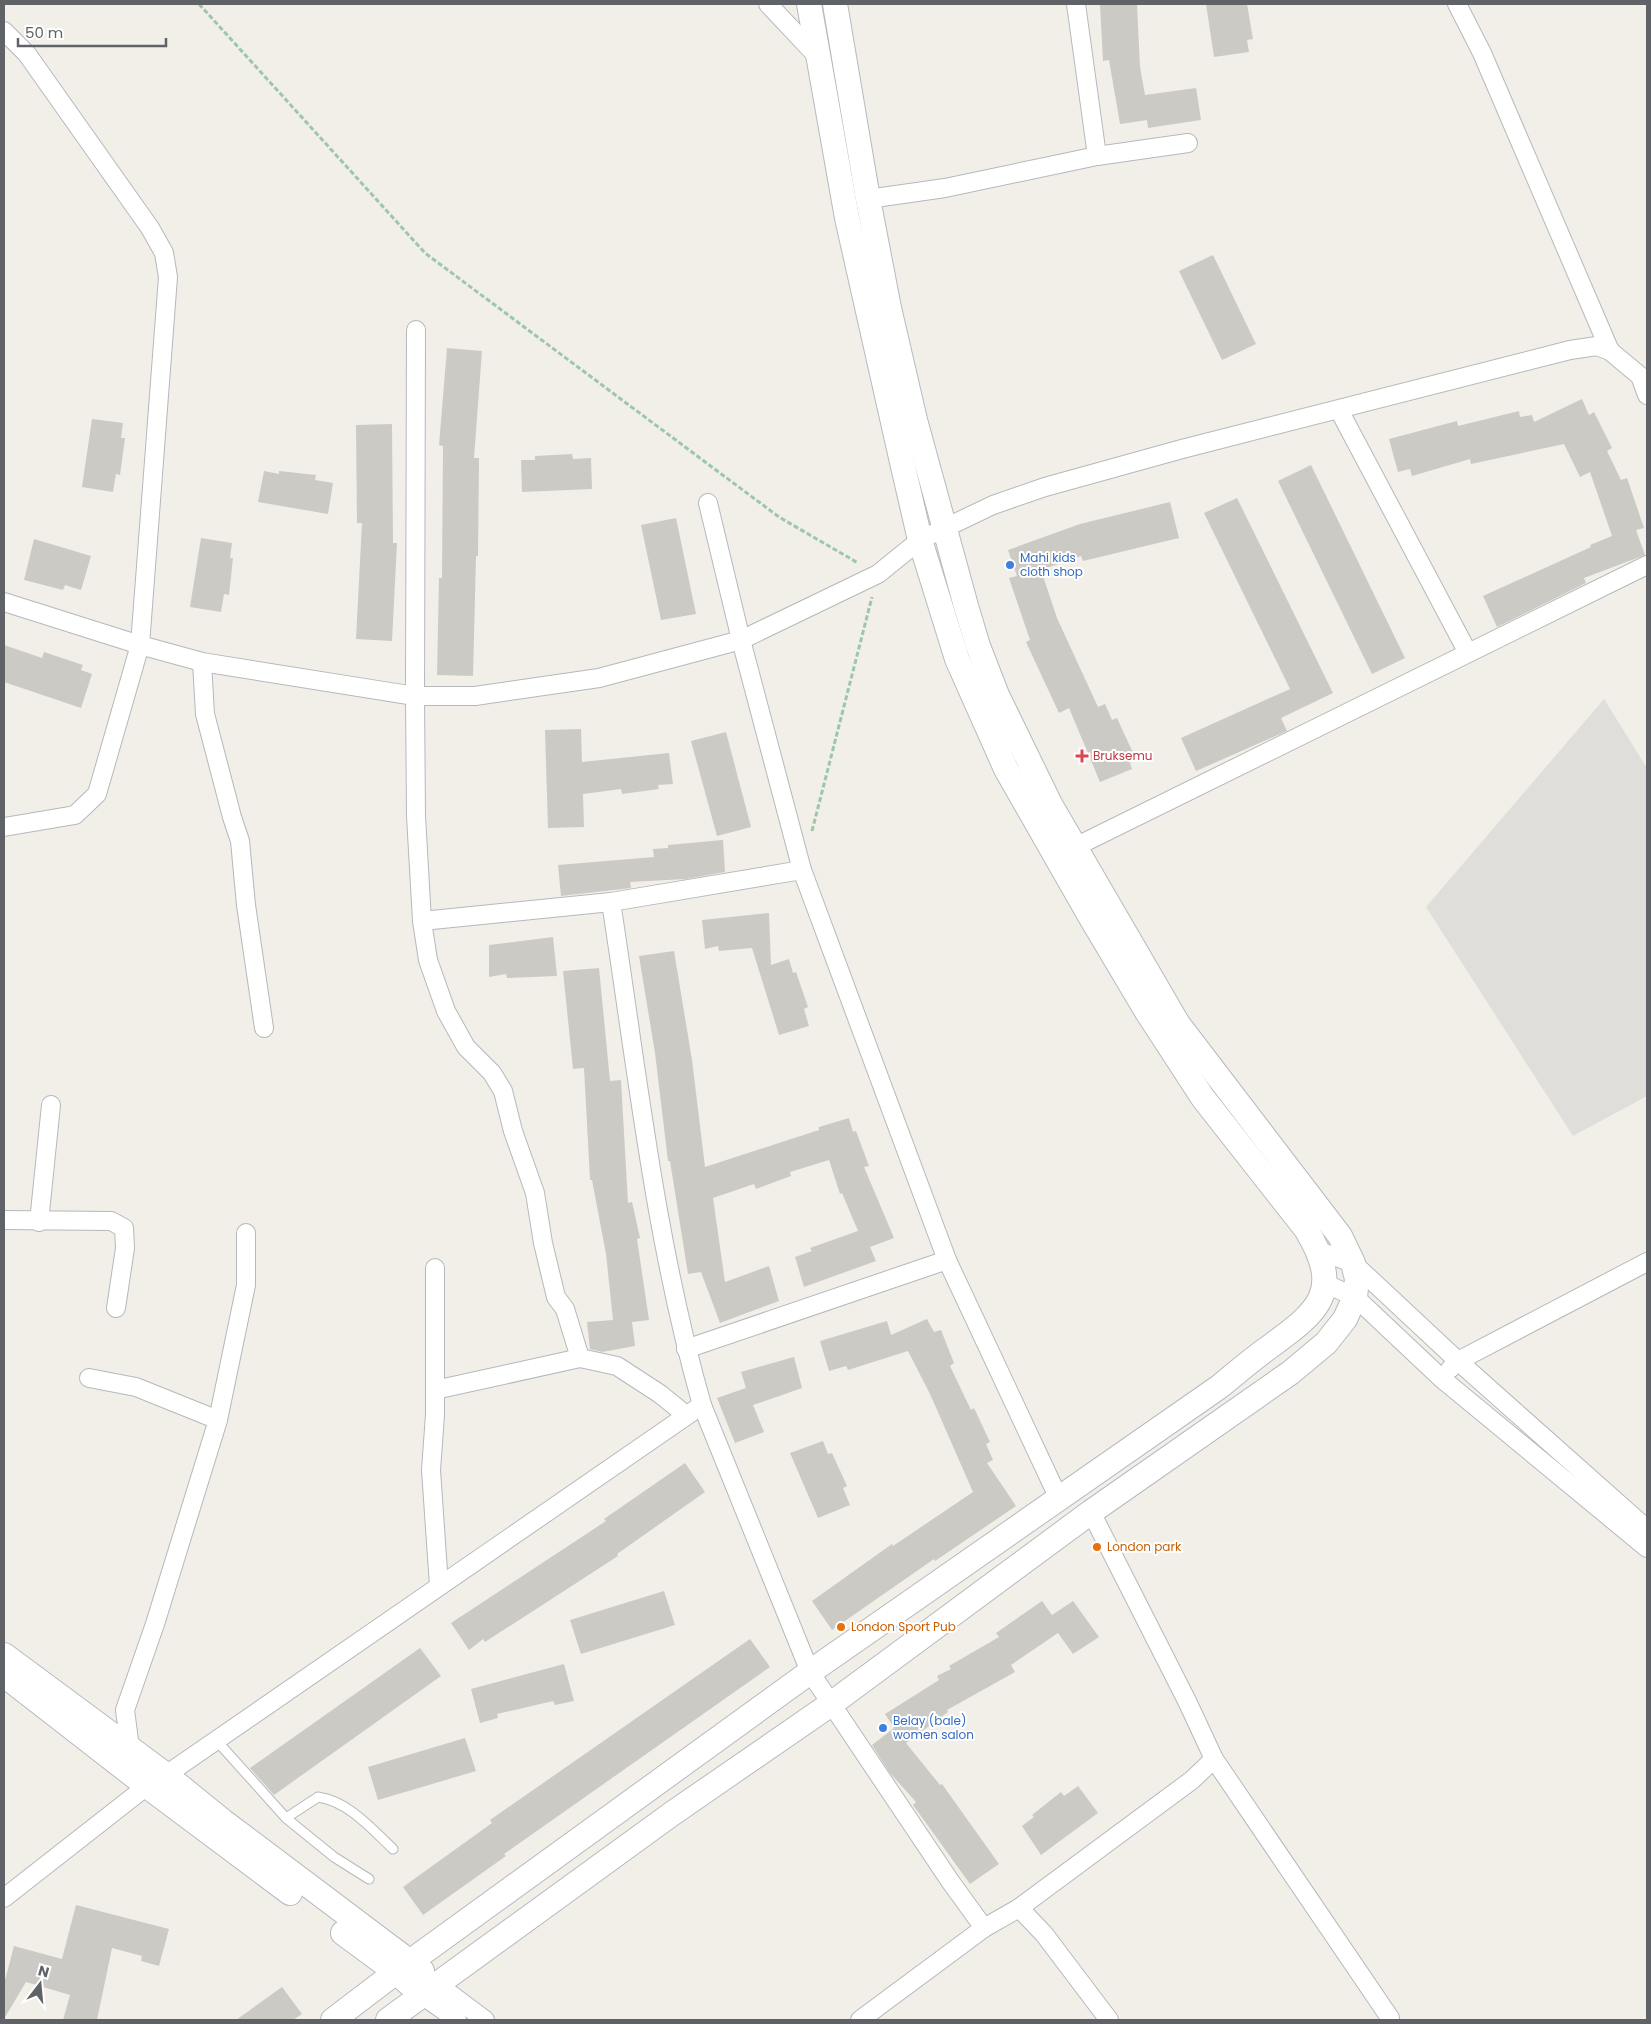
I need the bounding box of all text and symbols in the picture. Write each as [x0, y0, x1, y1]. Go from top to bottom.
scale bar [18, 15, 165, 47]
text: 50 m [25, 22, 63, 43]
place label: Mahi kids cloth shop [1020, 549, 1083, 580]
marker: Mahi kids cloth shop [1004, 559, 1016, 571]
place label: Bruksemu [1093, 747, 1152, 764]
marker: Bruksemu [1075, 749, 1089, 763]
place label: London park [1107, 1538, 1182, 1555]
marker: London park [1091, 1541, 1103, 1553]
place label: London Sport Pub [851, 1618, 956, 1635]
marker: London Sport Pub [835, 1621, 847, 1633]
place label: Belay (bale) women salon [893, 1712, 974, 1743]
marker: Belay (bale) women salon [877, 1722, 889, 1734]
north arrow [15, 1959, 65, 2009]
text: N [36, 1960, 51, 1983]

